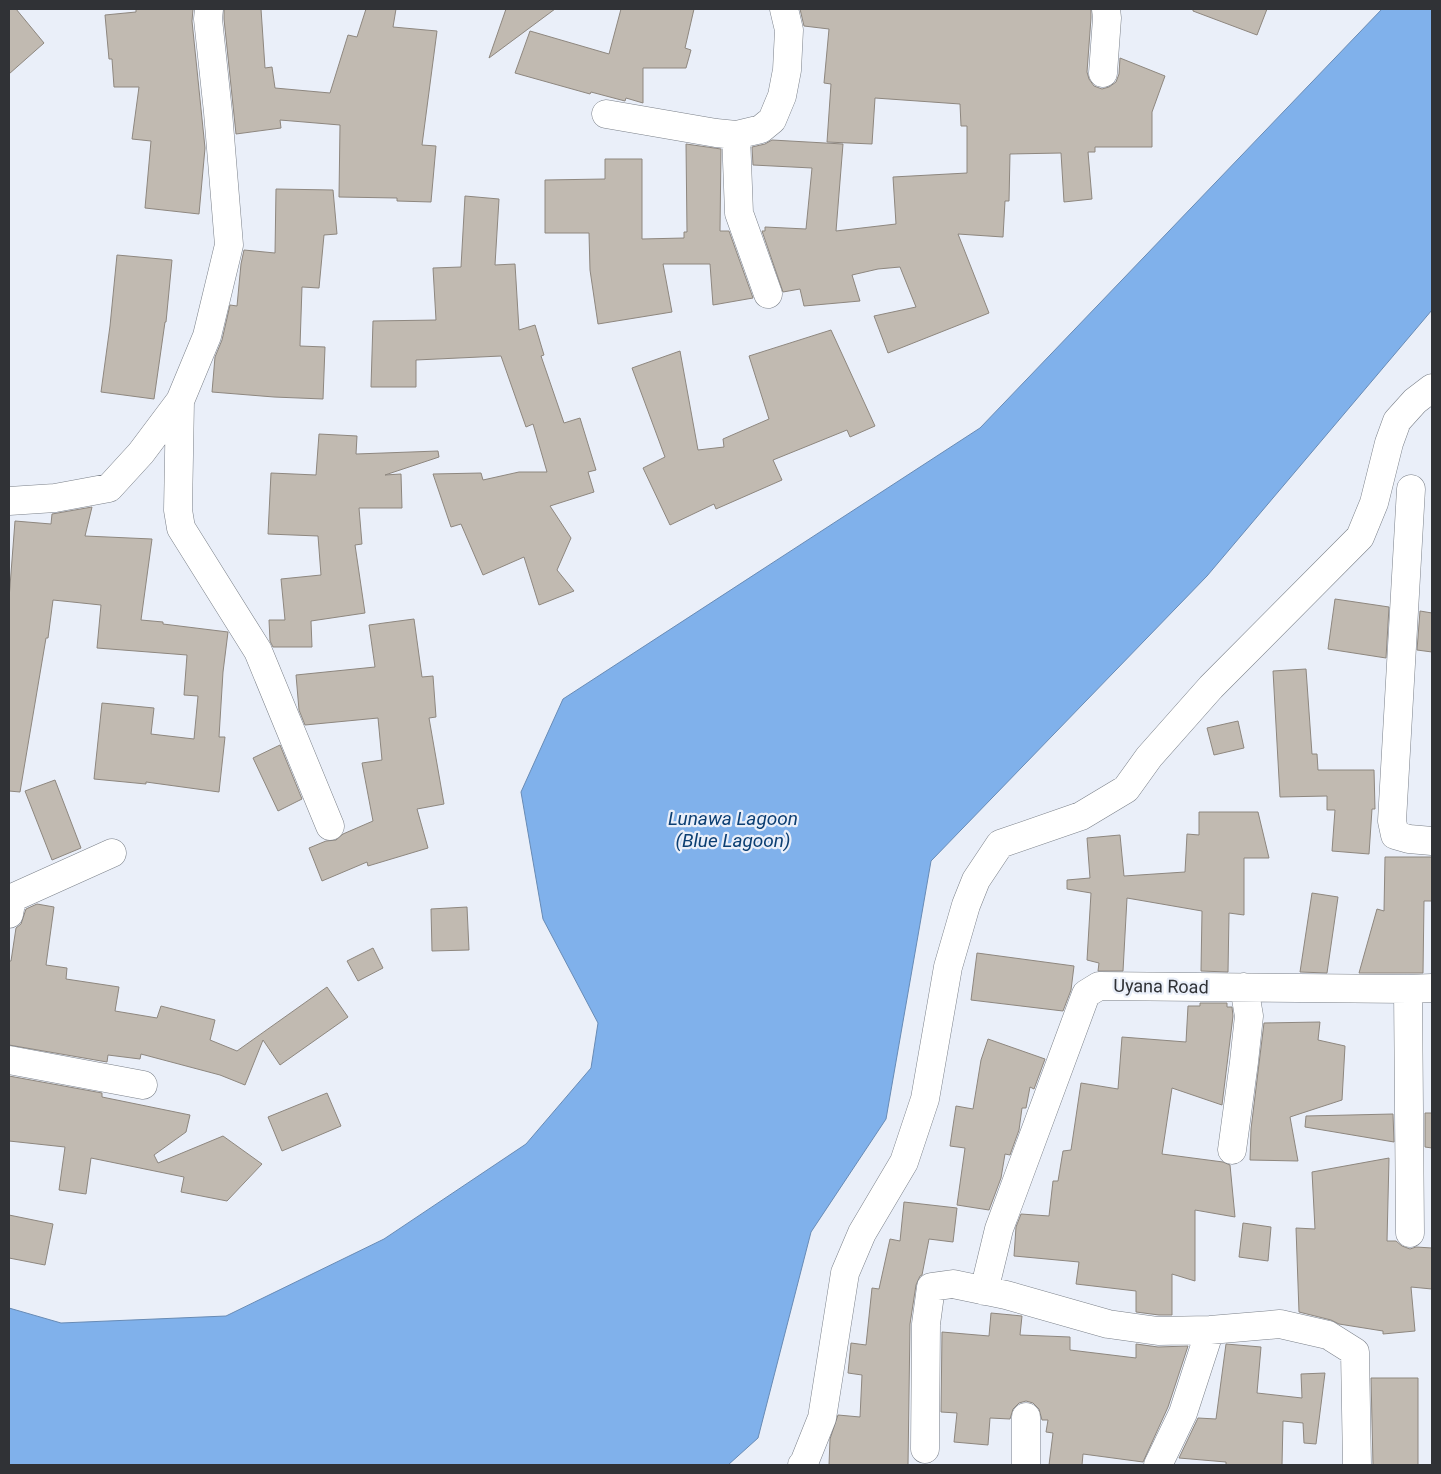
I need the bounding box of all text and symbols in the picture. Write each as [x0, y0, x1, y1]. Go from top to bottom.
water label: Lunawa Lagoon (Blue Lagoon) [668, 807, 798, 852]
street label: Uyana Road [1113, 975, 1209, 997]

